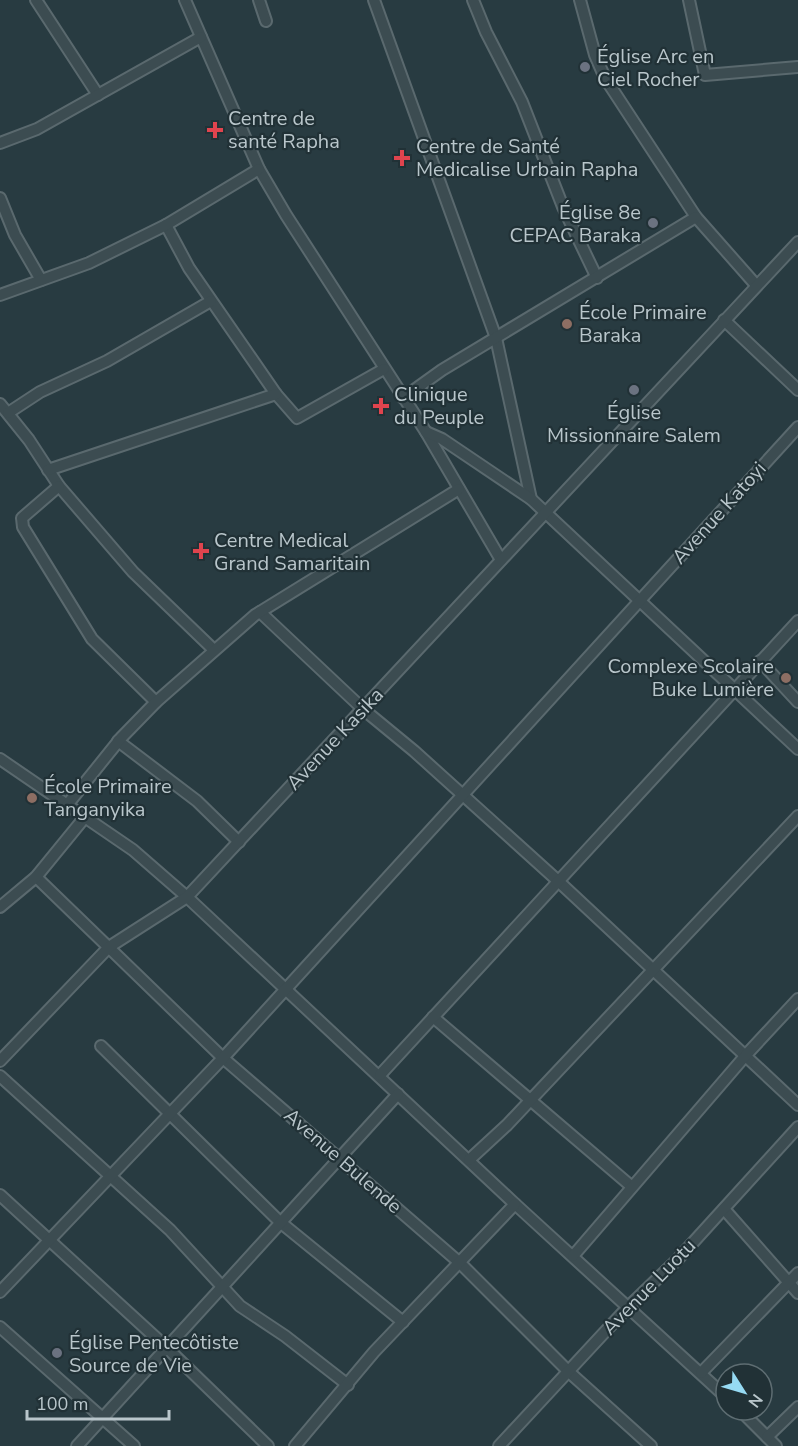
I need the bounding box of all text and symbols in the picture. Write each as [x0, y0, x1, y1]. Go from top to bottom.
place label: Église Arc en Ciel Rocher [597, 43, 714, 93]
marker: Église Arc en Ciel Rocher [578, 60, 592, 74]
place label: Centre de santé Rapha [228, 105, 340, 155]
marker: Centre de santé Rapha [206, 121, 224, 139]
place label: Centre de Santé Medicalise Urbain Rapha [416, 133, 638, 183]
marker: Centre de Santé Medicalise Urbain Rapha [393, 149, 411, 167]
place label: Église 8e CEPAC Baraka [509, 199, 641, 249]
marker: Église 8e CEPAC Baraka [646, 216, 660, 230]
place label: École Primaire Baraka [579, 299, 707, 349]
marker: École Primaire Baraka [560, 317, 574, 331]
place label: Clinique du Peuple [394, 381, 484, 431]
marker: Église Missionnaire Salem [627, 383, 641, 397]
marker: Clinique du Peuple [372, 397, 390, 415]
place label: Église Missionnaire Salem [547, 399, 721, 449]
street label: Avenue Katoyi [666, 456, 772, 570]
place label: Centre Medical Grand Samaritain [214, 527, 370, 577]
marker: Centre Medical Grand Samaritain [192, 542, 210, 560]
place label: Complexe Scolaire Buke Lumière [608, 653, 774, 703]
marker: Complexe Scolaire Buke Lumière [779, 671, 793, 685]
street label: Avenue Kasika [280, 682, 390, 796]
place label: École Primaire Tanganyika [44, 773, 172, 823]
marker: École Primaire Tanganyika [25, 791, 39, 805]
street label: Avenue Bulende [278, 1102, 408, 1220]
street label: Avenue Luotu [596, 1233, 702, 1341]
place label: Église Pentecôtiste Source de Vie [69, 1329, 239, 1379]
marker: Église Pentecôtiste Source de Vie [50, 1346, 64, 1360]
north arrow [714, 1362, 774, 1422]
scale bar [27, 1383, 170, 1421]
text: N [743, 1389, 768, 1412]
text: 100 m [36, 1392, 88, 1416]

